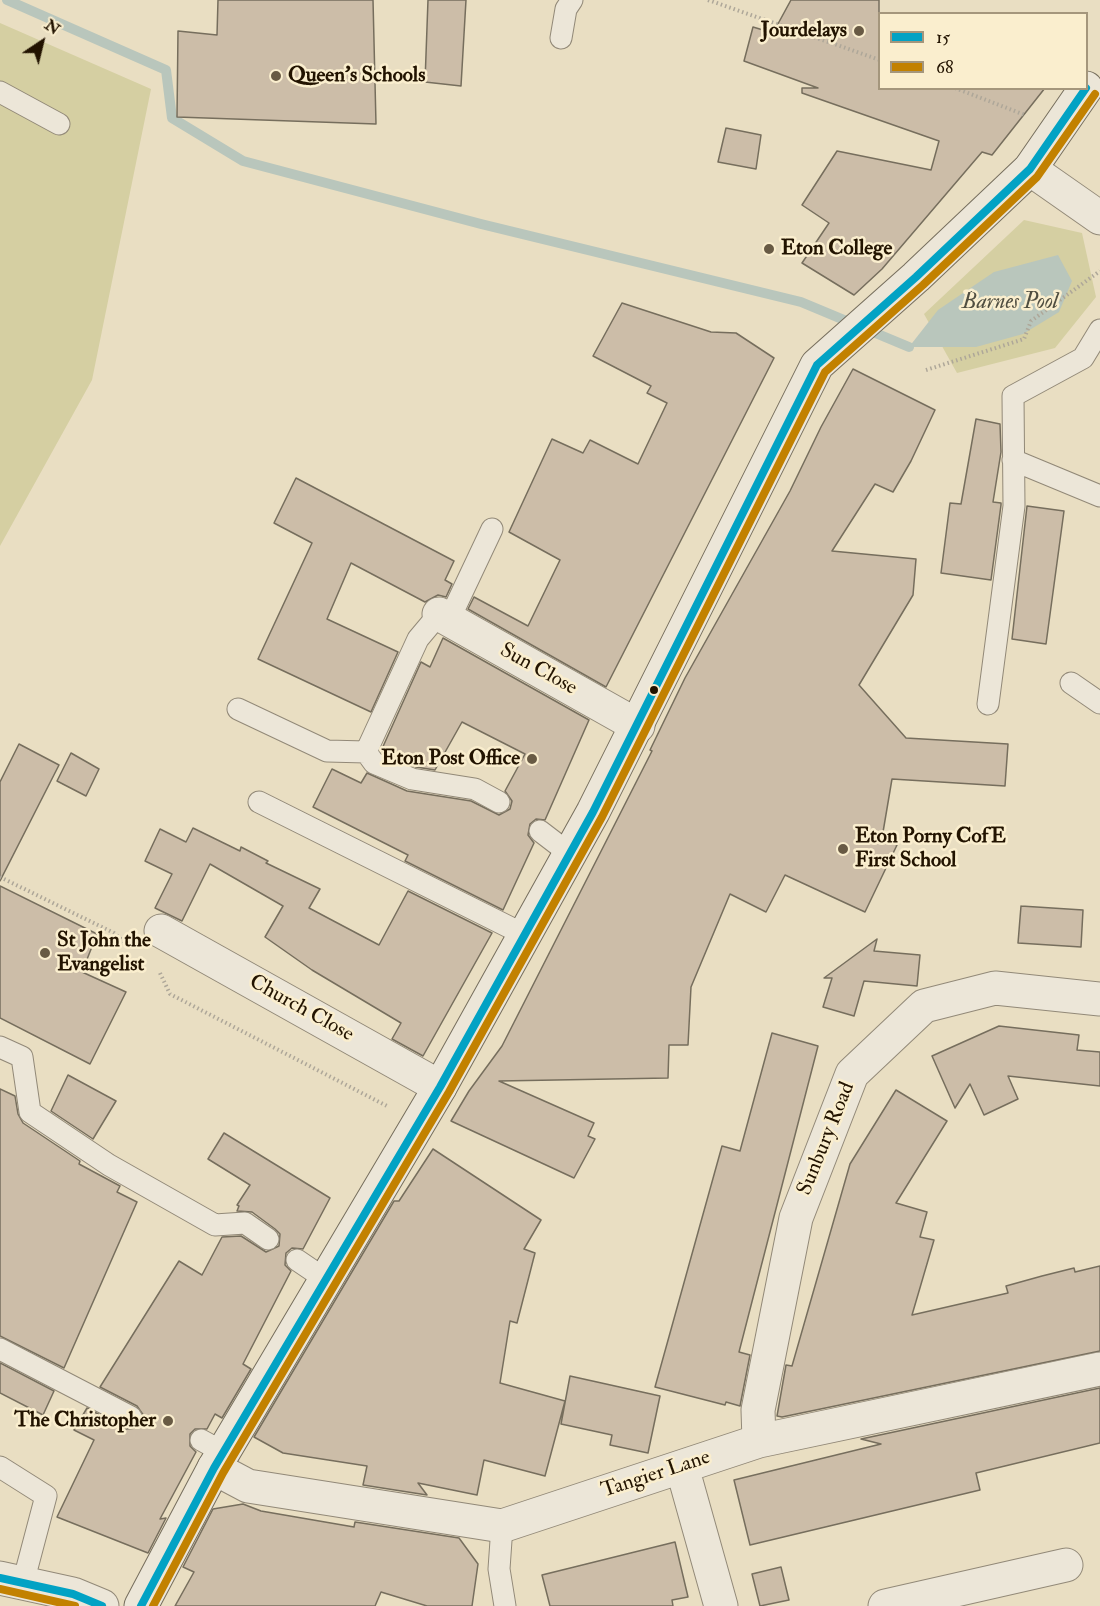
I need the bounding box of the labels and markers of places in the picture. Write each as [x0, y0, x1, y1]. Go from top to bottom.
place label: Jourdelays [761, 18, 847, 44]
marker: Jourdelays [852, 24, 866, 38]
place label: Queen's Schools [288, 63, 425, 89]
marker: Queen's Schools [269, 69, 283, 83]
place label: Eton College [781, 236, 892, 262]
marker: Eton College [762, 242, 776, 256]
unlabelled marker [648, 684, 660, 696]
place label: Eton Post Office [381, 746, 520, 772]
marker: Eton Post Office [525, 752, 539, 766]
place label: Eton Porny CofE First School [855, 824, 1006, 874]
marker: Eton Porny CofE First School [836, 842, 850, 856]
place label: St John the Evangelist [57, 928, 151, 978]
marker: St John the Evangelist [38, 946, 52, 960]
place label: The Christopher [14, 1408, 156, 1434]
marker: The Christopher [161, 1414, 175, 1428]

